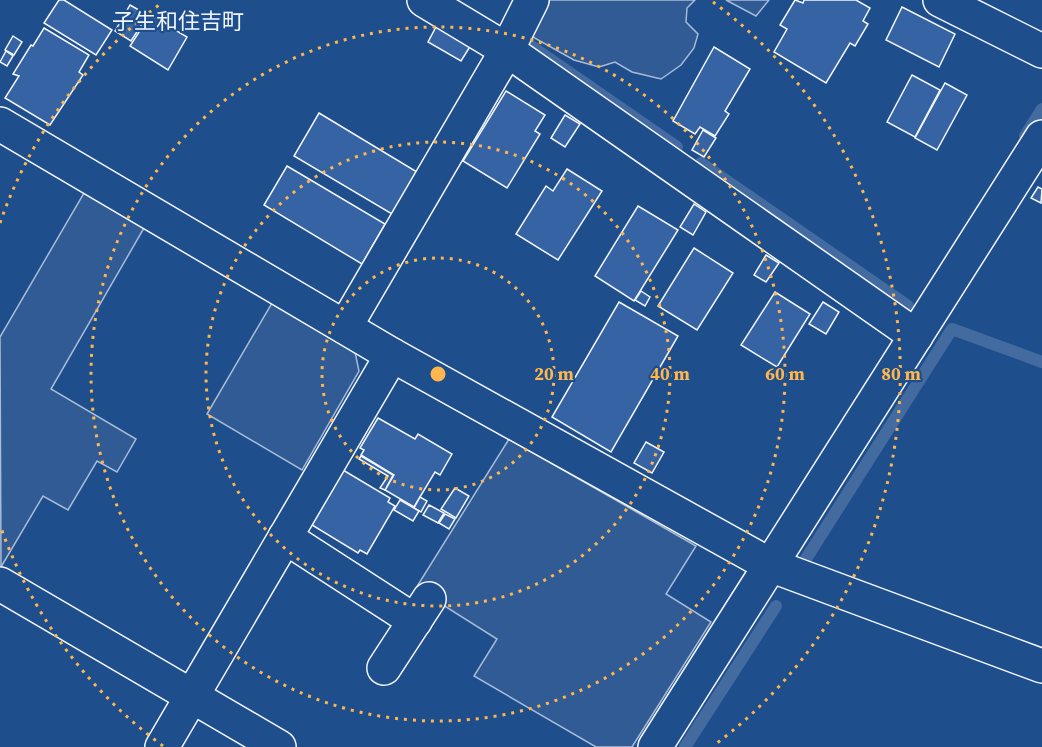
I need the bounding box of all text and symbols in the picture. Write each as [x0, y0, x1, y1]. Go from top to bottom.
district label: 子生和住吉町 [112, 6, 244, 36]
text: 20 m [534, 361, 574, 386]
text: 40 m [650, 361, 690, 386]
text: 60 m [765, 361, 805, 386]
text: 80 m [881, 361, 921, 386]
centre of rings [428, 364, 448, 384]

